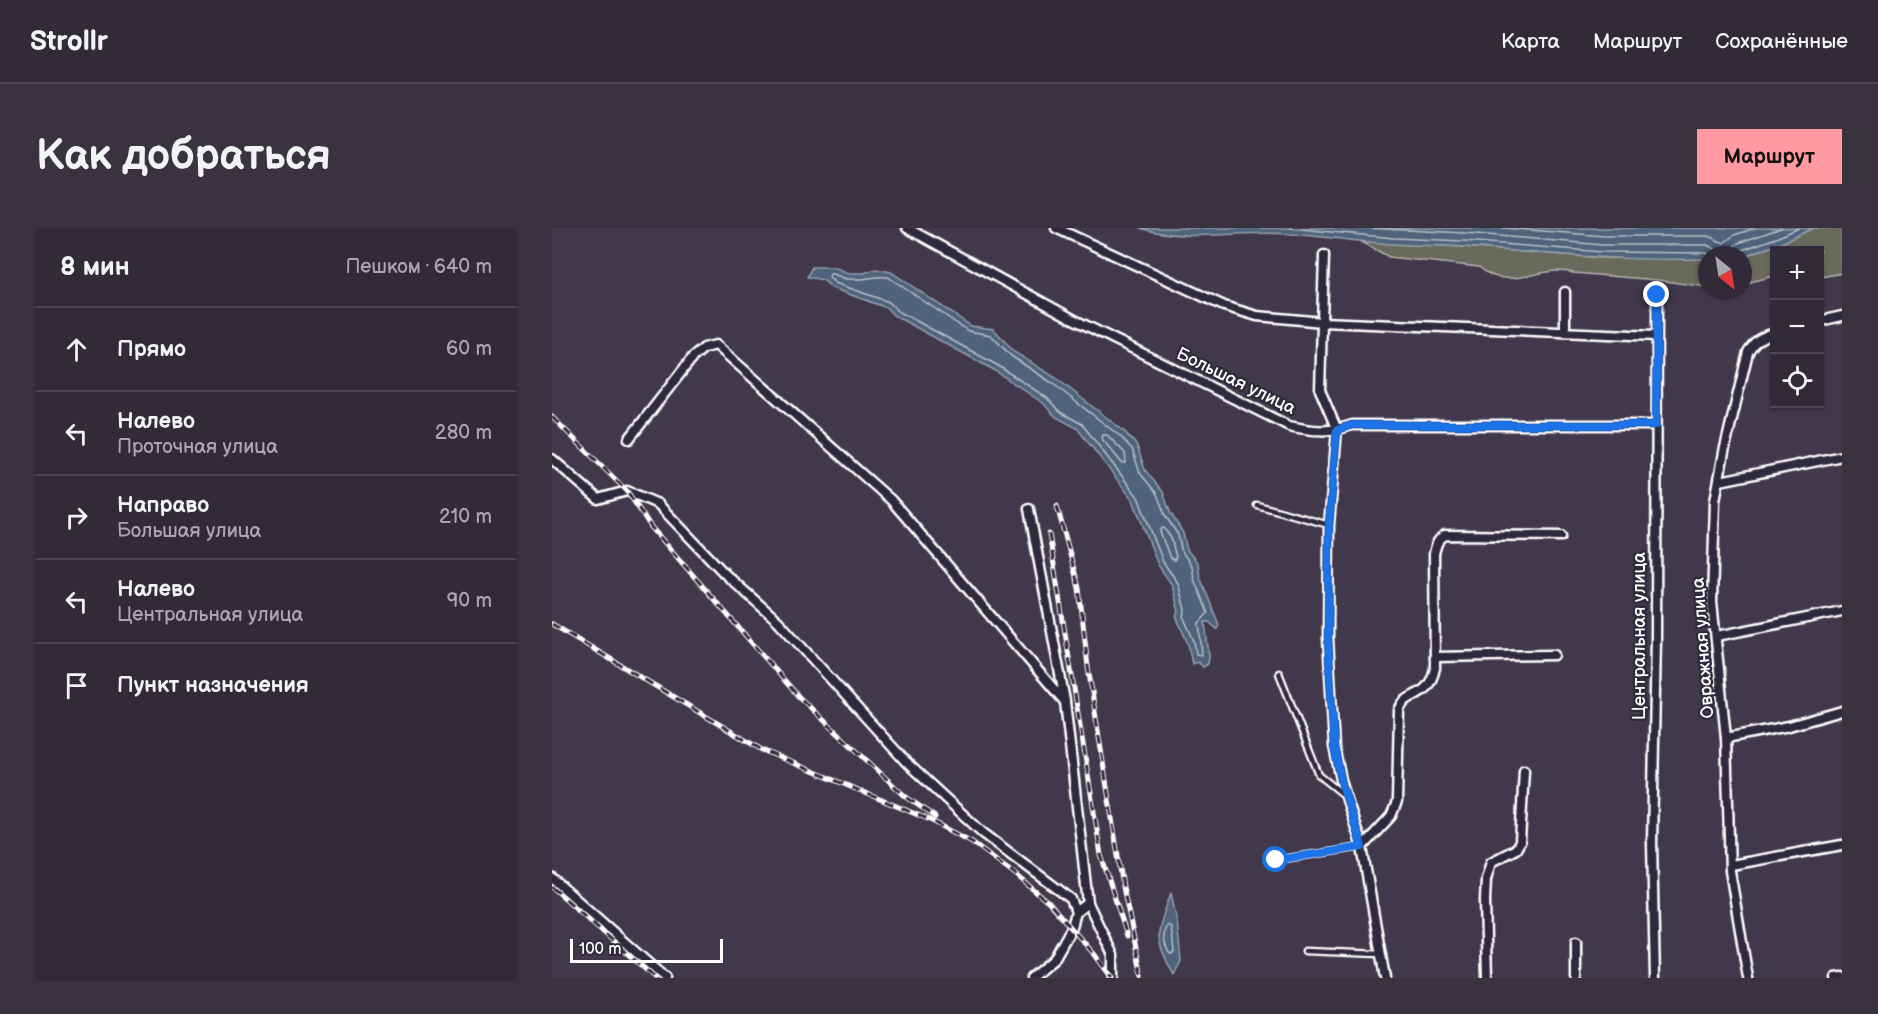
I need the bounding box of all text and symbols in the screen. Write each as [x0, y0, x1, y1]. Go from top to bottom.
text: Strollr [30, 25, 108, 58]
text: Карта [1501, 29, 1560, 54]
text: Маршрут [1593, 29, 1682, 54]
text: Сохранённые [1715, 29, 1848, 54]
button: Маршрут [1697, 129, 1842, 184]
text: Как добраться [36, 131, 331, 182]
north arrow [1698, 246, 1752, 300]
map controls [1770, 246, 1824, 408]
button: + [1770, 246, 1824, 300]
text: 8 мин [60, 252, 130, 283]
text: Пешком · 640 m [345, 255, 492, 279]
route end [1643, 281, 1669, 307]
button: − [1770, 300, 1824, 354]
icon: ahead [60, 333, 93, 366]
text: Прямо [117, 336, 186, 363]
text: 60 m [446, 337, 492, 361]
street label: Большая улица [1173, 343, 1299, 419]
button: locate [1770, 354, 1824, 408]
text: Налево [117, 408, 195, 435]
icon: left [60, 417, 93, 450]
text: 280 m [435, 421, 492, 445]
text: Проточная улица [117, 435, 278, 459]
text: Направо [117, 492, 209, 519]
icon: right [60, 501, 93, 534]
text: 210 m [439, 505, 492, 529]
text: Большая улица [117, 519, 261, 543]
street label: Центральная улица [1629, 552, 1650, 720]
text: Налево [117, 576, 195, 603]
street label: Овражная улица [1688, 577, 1718, 719]
icon: left [60, 585, 93, 618]
text: 90 m [447, 589, 492, 613]
text: Центральная улица [117, 603, 303, 627]
icon: arrive [60, 669, 93, 702]
text: Пункт назначения [117, 672, 309, 699]
route start [1262, 846, 1288, 872]
scale bar [570, 936, 723, 964]
text: 100 m [579, 940, 622, 959]

